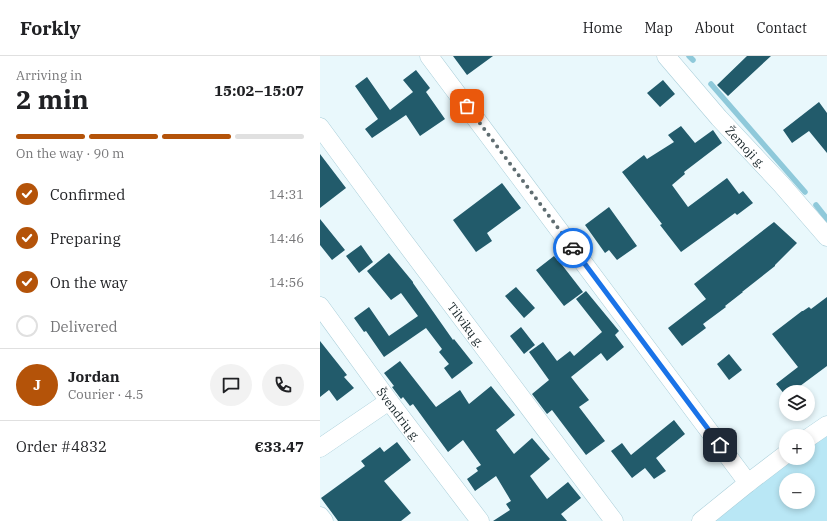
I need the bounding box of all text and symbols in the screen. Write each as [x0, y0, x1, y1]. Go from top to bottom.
text: Forkly [20, 16, 80, 40]
text: Home [583, 19, 622, 37]
text: Map [644, 19, 673, 37]
text: About [695, 19, 734, 37]
text: Contact [756, 19, 807, 37]
text: Arriving in [16, 67, 82, 84]
text: 15:02–15:07 [214, 81, 304, 100]
text: 2 min [16, 82, 89, 116]
pin [450, 89, 484, 123]
icon: bag [456, 95, 478, 117]
street label: Žemoji g. [723, 123, 769, 171]
text: On the way · 90 m [16, 145, 124, 162]
icon: check [16, 183, 38, 205]
text: Confirmed [50, 185, 125, 204]
text: 14:31 [269, 186, 304, 203]
icon: check [16, 227, 38, 249]
courier [553, 228, 593, 268]
text: Preparing [50, 229, 121, 248]
text: 14:46 [269, 230, 304, 247]
icon: car [562, 237, 584, 259]
icon: check [16, 271, 38, 293]
text: On the way [50, 273, 128, 292]
text: 14:56 [269, 274, 304, 291]
street label: Tilvikų g. [445, 299, 488, 350]
text: Delivered [50, 317, 118, 336]
button: chat [210, 364, 252, 406]
button: phone [262, 364, 304, 406]
text: Jordan [68, 367, 120, 386]
text: J [33, 375, 41, 394]
street label: Švendrių g. [374, 384, 424, 444]
map controls [779, 385, 815, 509]
button: layers [779, 385, 815, 421]
text: Courier · 4.5 [68, 386, 144, 403]
pin [703, 428, 737, 462]
button: + [779, 429, 815, 465]
icon: home [709, 434, 731, 456]
text: Order #4832 [16, 437, 107, 456]
text: €33.47 [254, 437, 304, 456]
button: − [779, 473, 815, 509]

